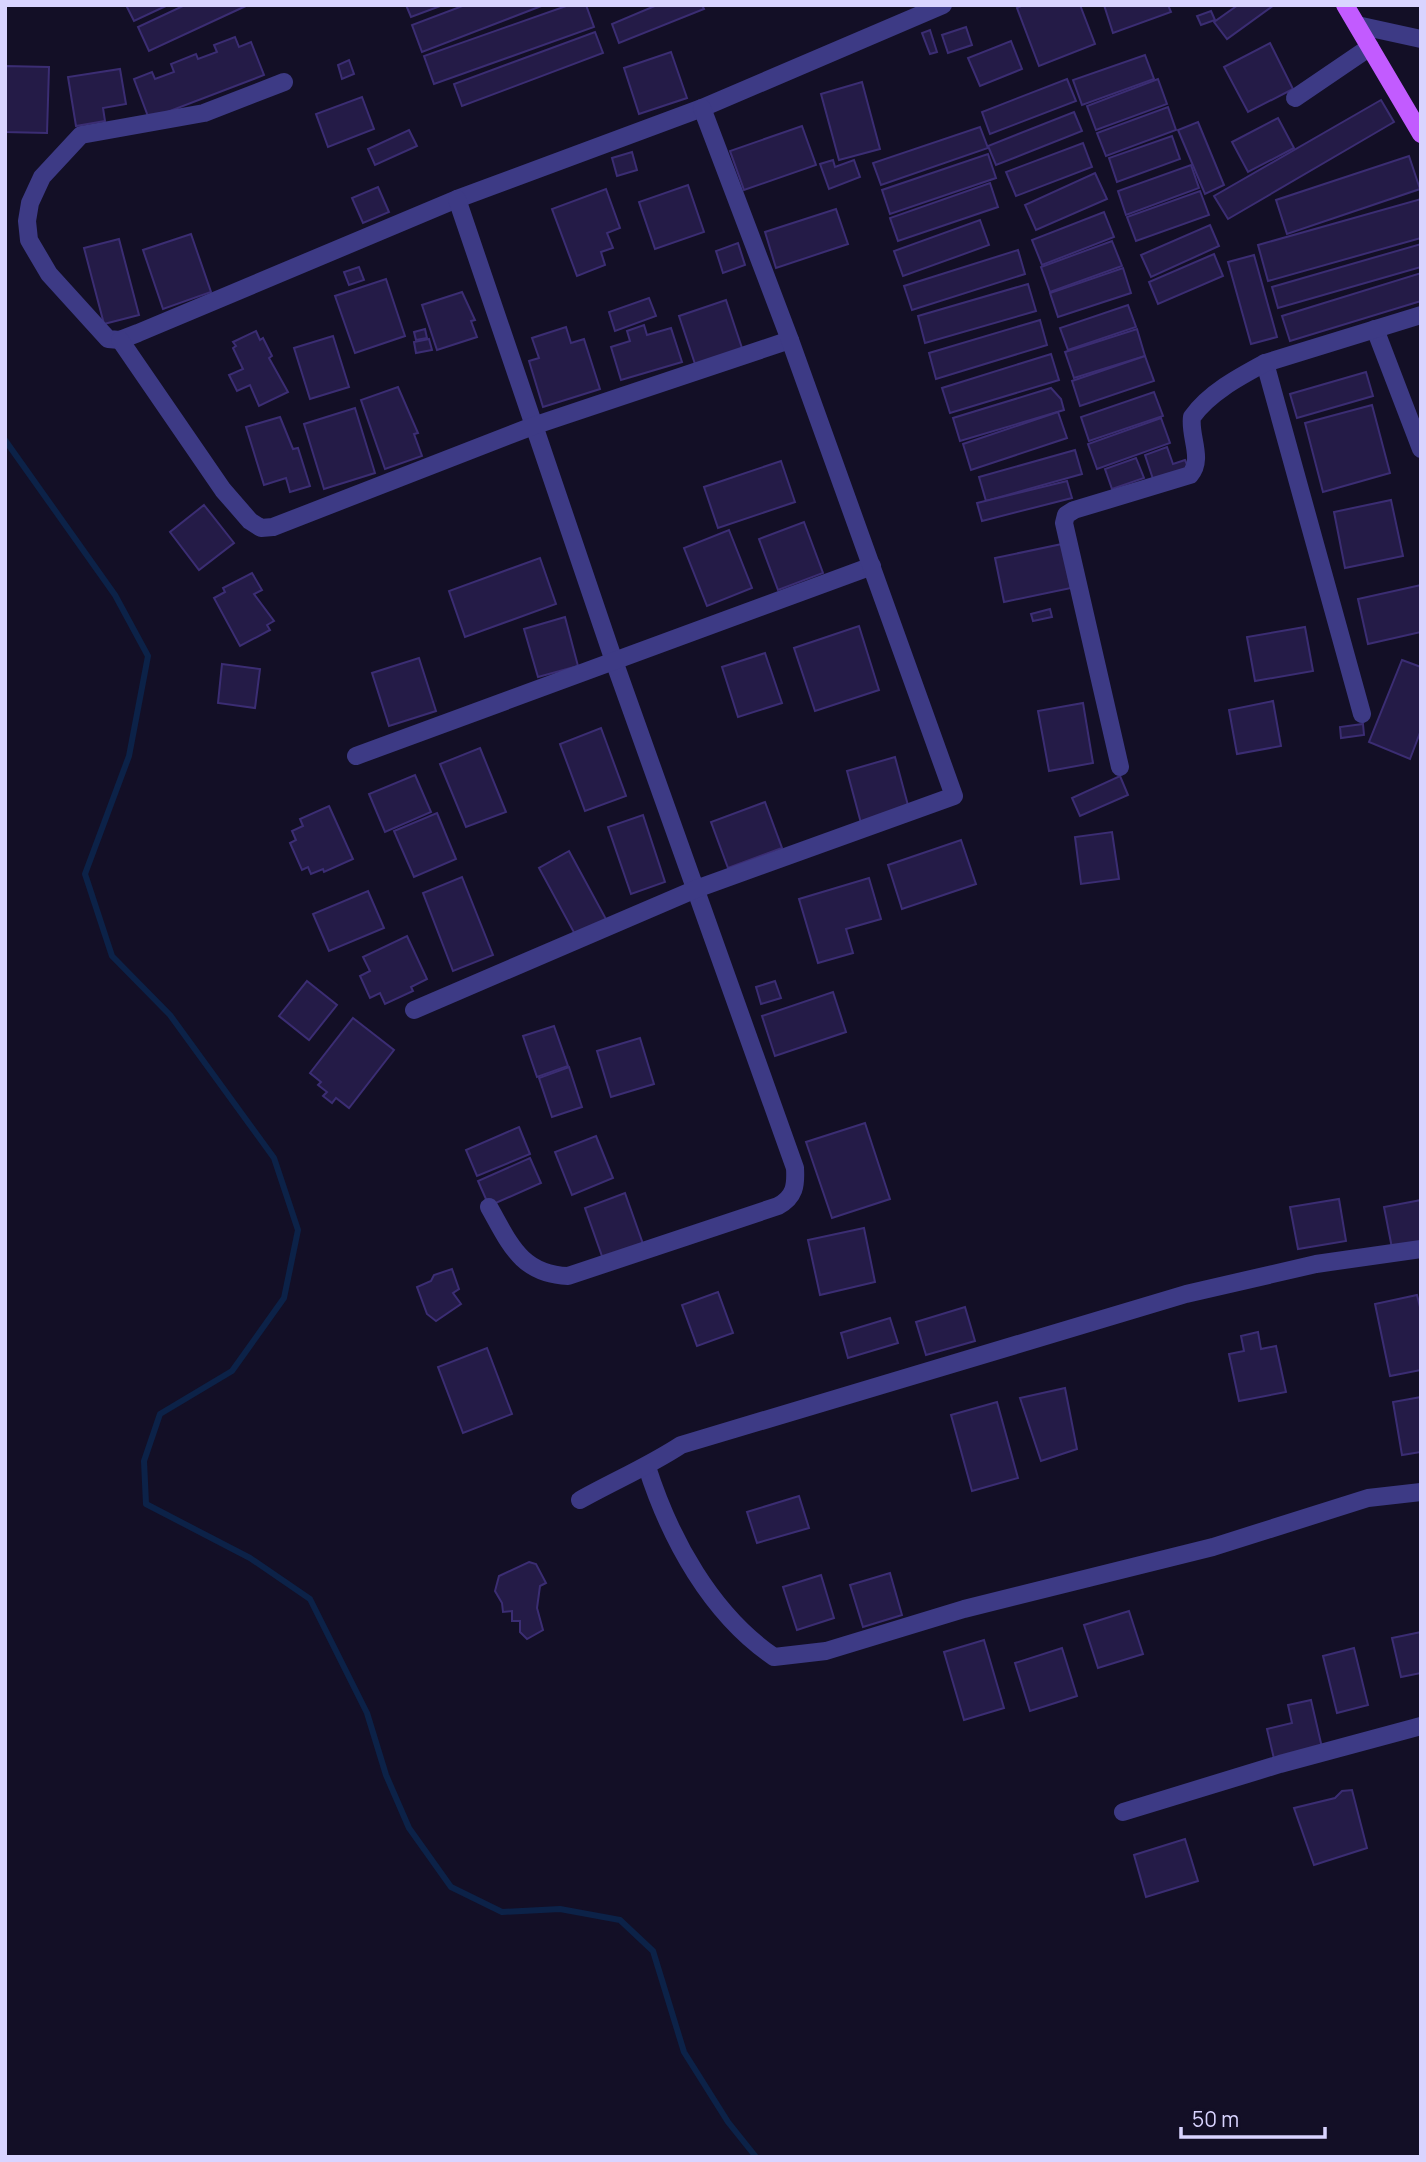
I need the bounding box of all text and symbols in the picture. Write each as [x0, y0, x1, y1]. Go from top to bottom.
scale bar [1181, 2096, 1324, 2140]
text: 50 m [1192, 2105, 1239, 2133]

